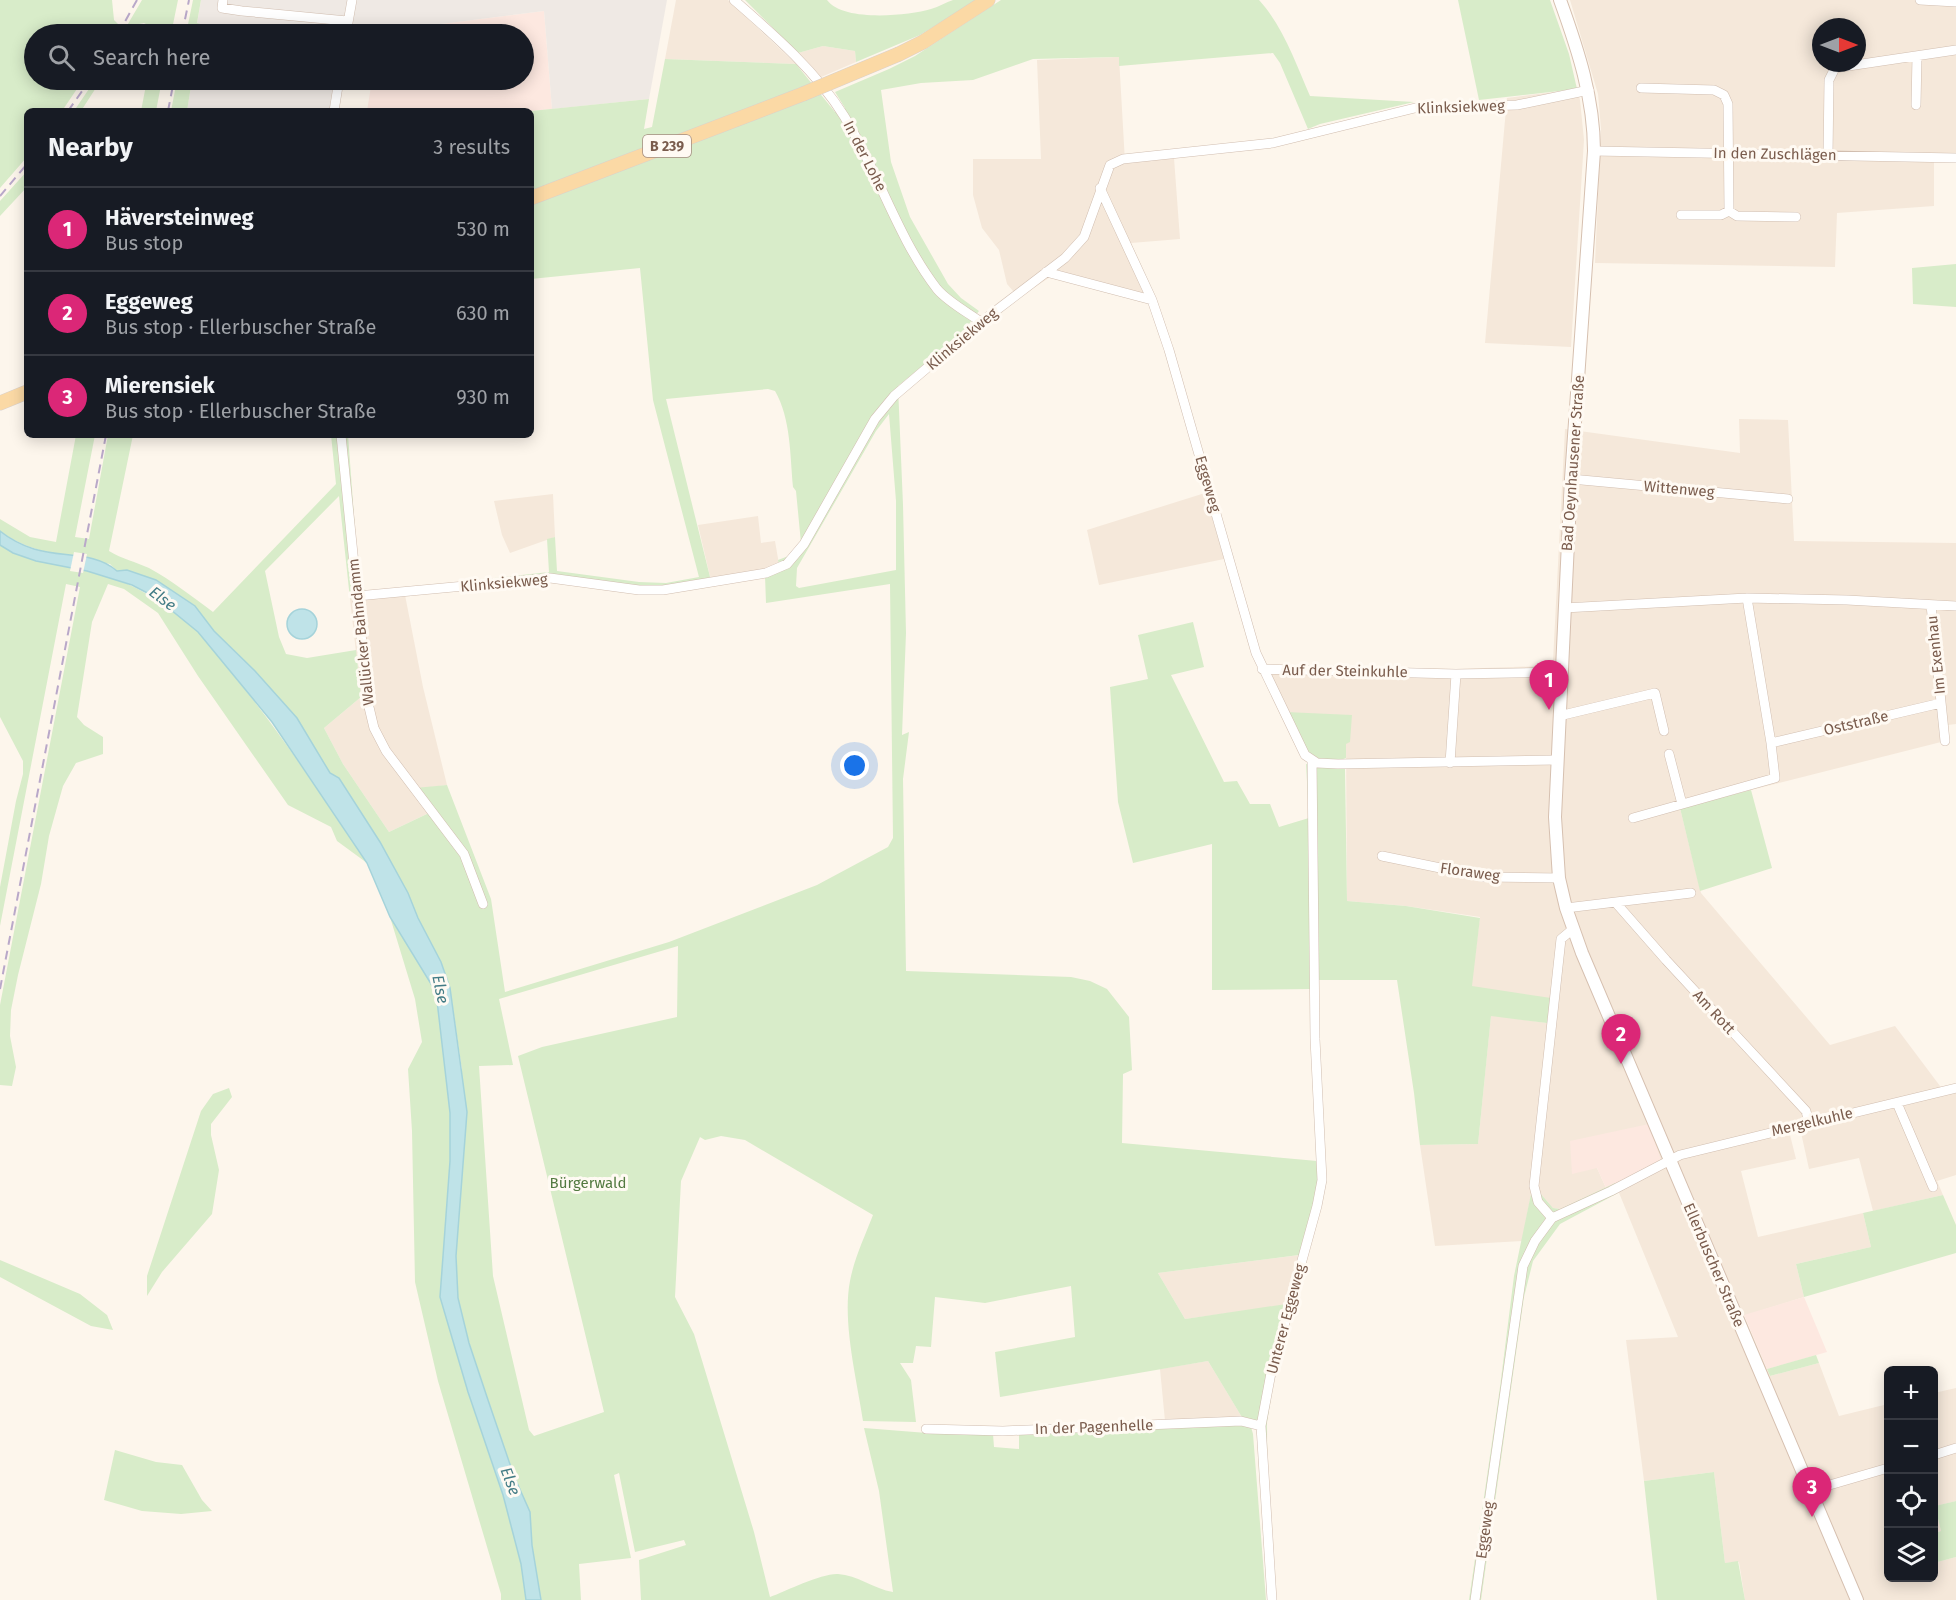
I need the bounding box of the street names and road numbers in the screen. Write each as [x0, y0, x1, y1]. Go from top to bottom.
street label: Klinksiekweg [1417, 96, 1505, 118]
street label: In der Lohe [840, 118, 890, 194]
road number: B 239 [643, 135, 691, 157]
street label: In den Zuschlägen [1713, 144, 1837, 164]
street label: Klinksiekweg [923, 304, 1002, 374]
street label: Bad Oeynhausener Straße [1558, 374, 1588, 552]
street label: Eggeweg [1191, 454, 1225, 515]
street label: Wittenweg [1643, 477, 1715, 501]
street label: Wallücker Bahndamm [344, 558, 378, 706]
street label: Klinksiekweg [460, 570, 549, 596]
street label: Im Exenhau [1923, 615, 1949, 695]
street label: Auf der Steinkuhle [1282, 661, 1408, 681]
street label: Oststraße [1822, 707, 1890, 739]
street label: Floraweg [1439, 859, 1501, 885]
street label: Am Rott [1689, 986, 1739, 1038]
street label: Mergelkuhle [1769, 1104, 1855, 1140]
street label: Ellerbuscher Straße [1680, 1200, 1748, 1330]
street label: Unterer Eggeweg [1263, 1262, 1309, 1376]
street label: In der Pagenhelle [1035, 1416, 1153, 1438]
street label: Eggeweg [1472, 1500, 1498, 1560]

